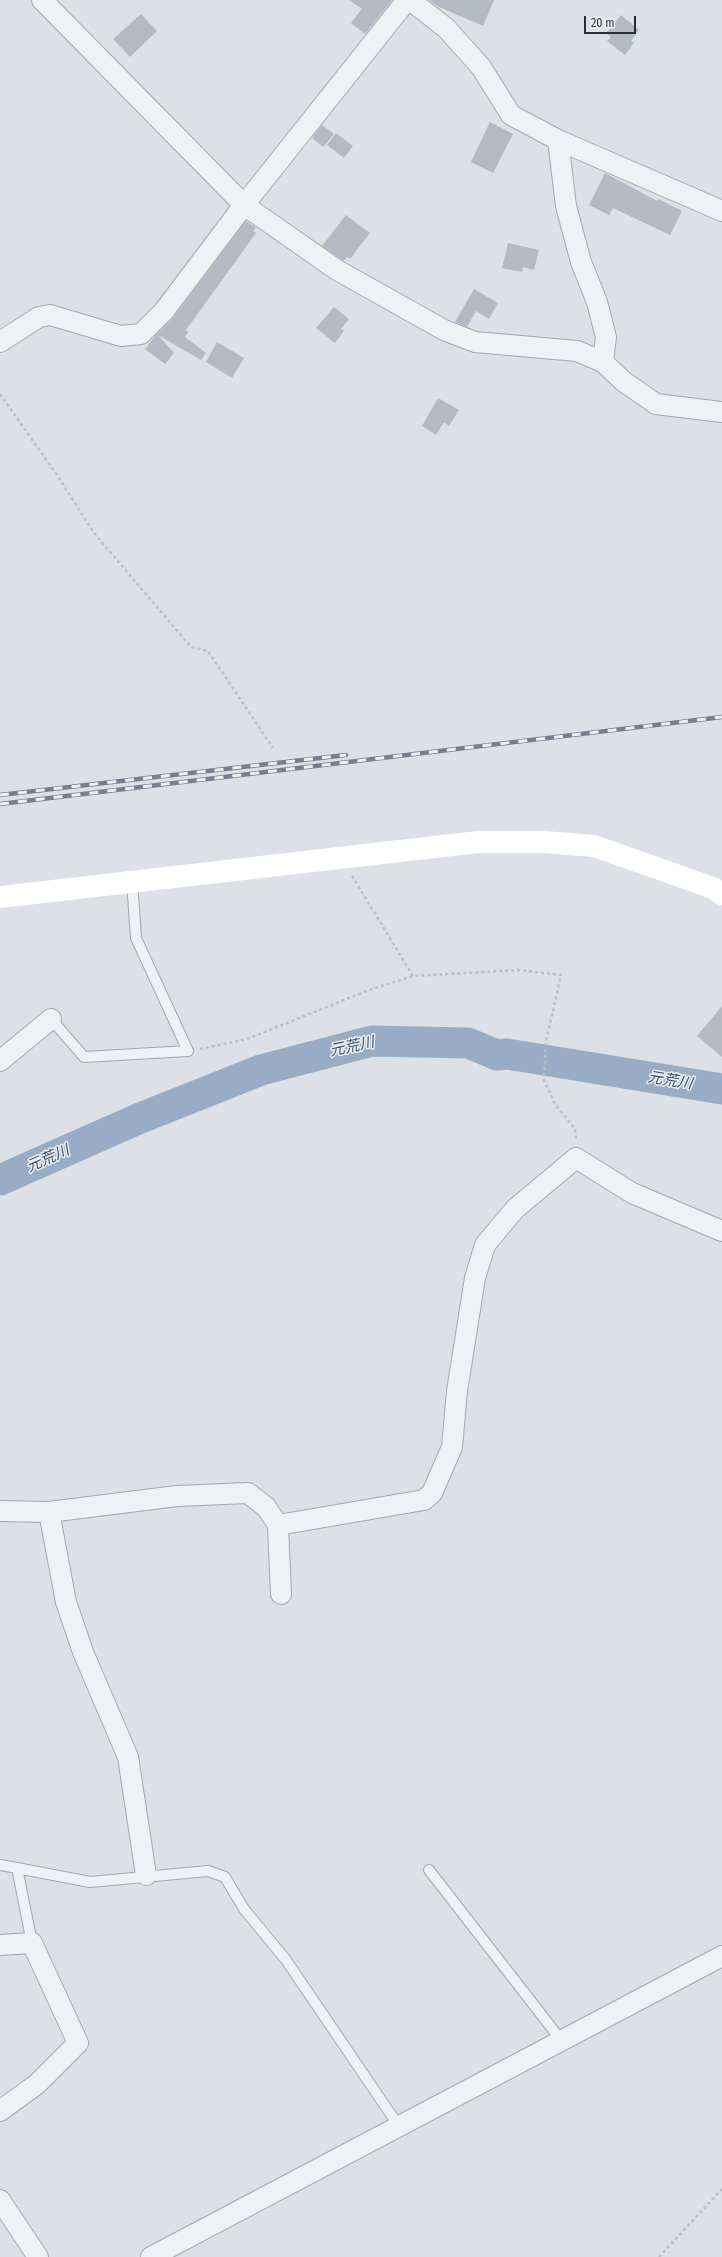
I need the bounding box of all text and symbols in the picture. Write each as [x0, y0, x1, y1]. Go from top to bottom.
scale bar [586, 8, 638, 34]
text: 20 m [591, 16, 615, 30]
water label: 元荒川 [328, 1034, 376, 1060]
water label: 元荒川 [646, 1069, 694, 1093]
water label: 元荒川 [24, 1142, 72, 1176]

